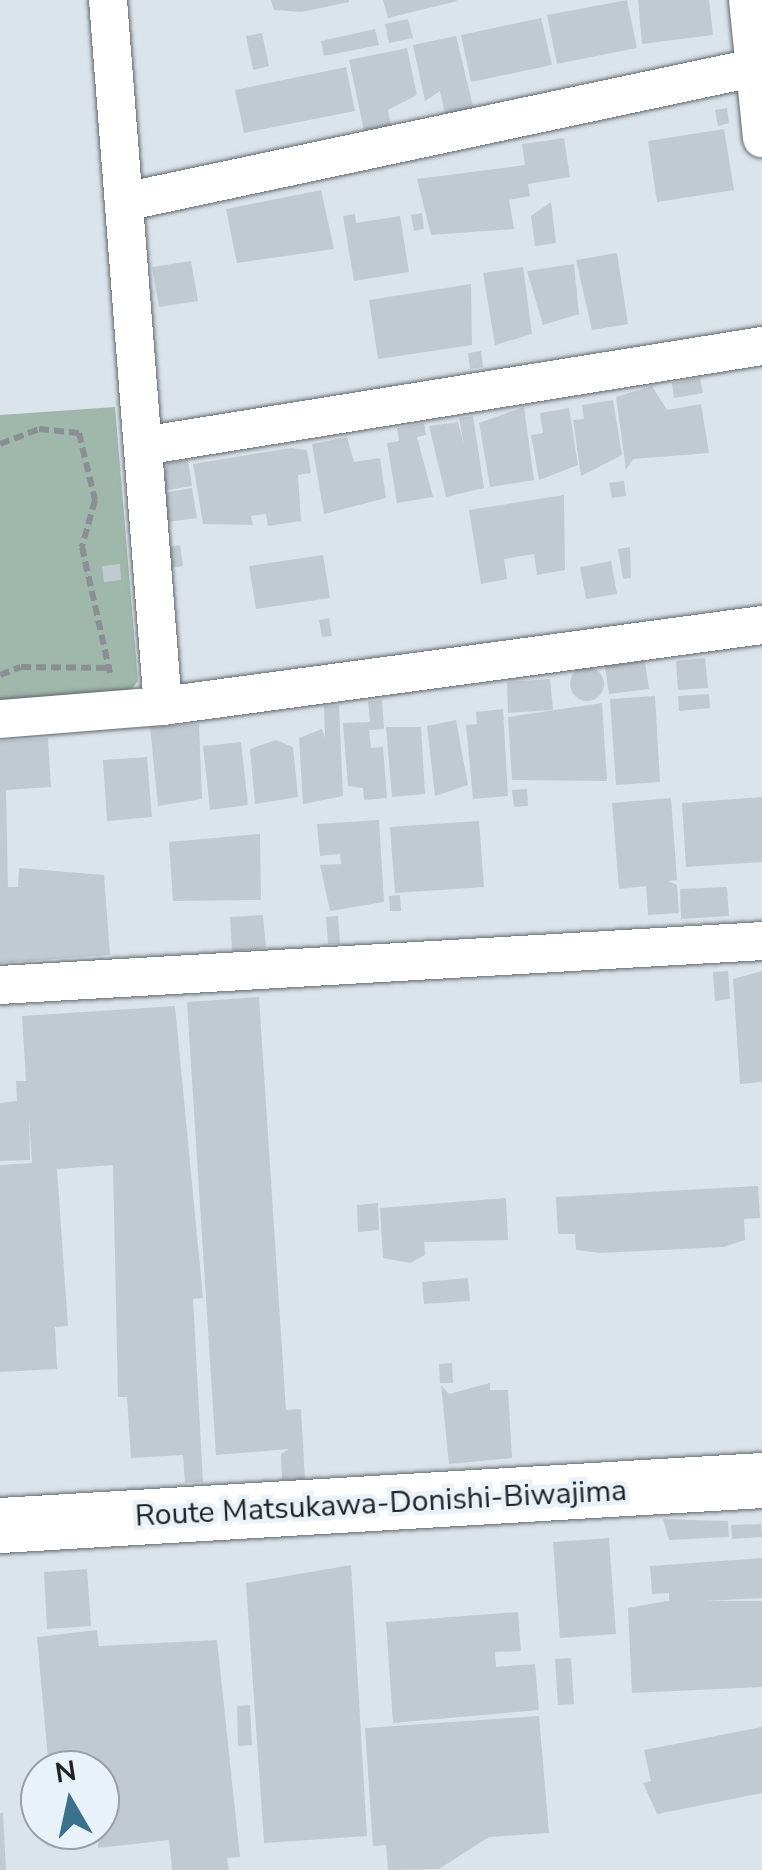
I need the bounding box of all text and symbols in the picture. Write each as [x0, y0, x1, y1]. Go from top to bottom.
street label: Route Matsukawa-Donishi-Biwajima [134, 1473, 628, 1535]
north arrow [20, 1750, 120, 1850]
text: N [52, 1752, 79, 1793]

